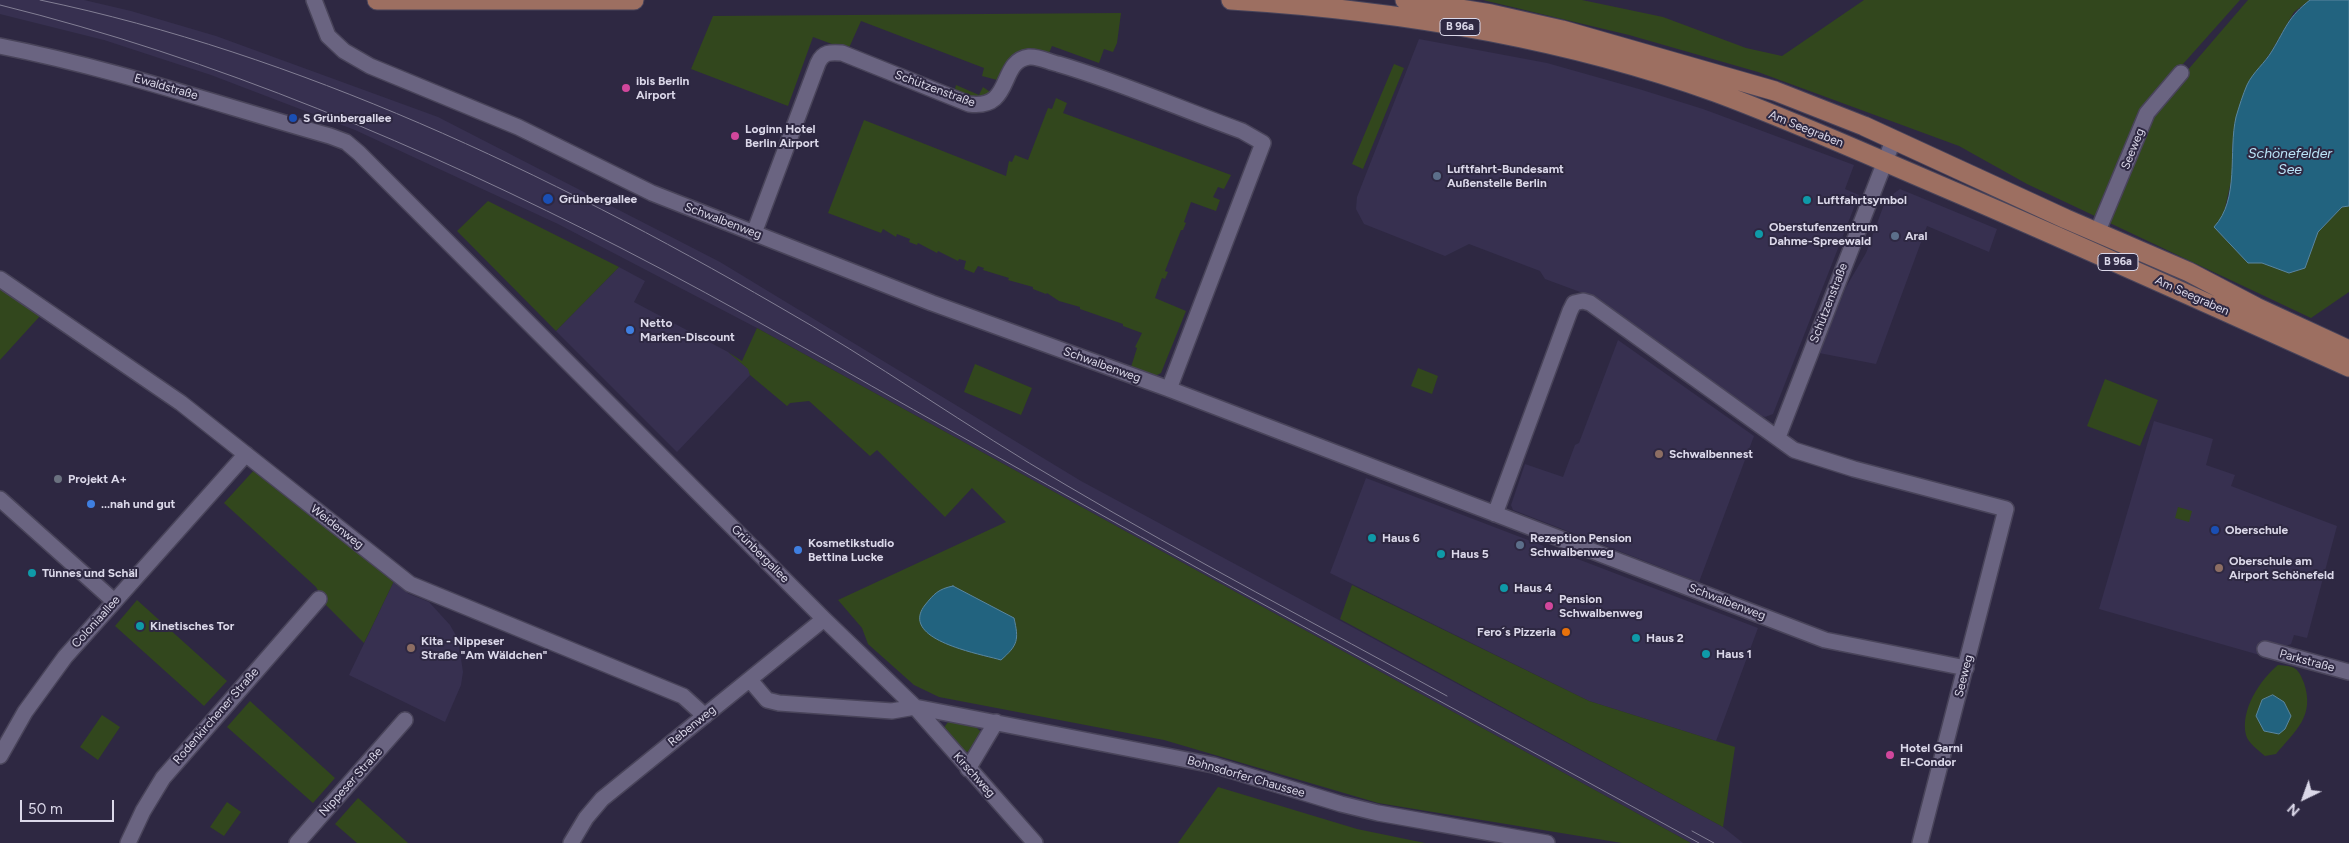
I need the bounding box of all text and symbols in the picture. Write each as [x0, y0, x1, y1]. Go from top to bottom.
road number: B 96a [1440, 18, 1480, 36]
street label: Schützenstraße [893, 68, 977, 110]
street label: Ewaldstraße [132, 71, 200, 103]
place label: ibis Berlin Airport [636, 74, 689, 102]
marker: ibis Berlin Airport [620, 82, 632, 94]
street label: Am Seegraben [1767, 107, 1845, 151]
place label: S Grünbergallee [303, 111, 391, 125]
marker: S Grünbergallee [287, 112, 299, 124]
place label: Loginn Hotel Berlin Airport [745, 122, 819, 150]
street label: Seeweg [2118, 126, 2148, 172]
marker: Loginn Hotel Berlin Airport [729, 130, 741, 142]
water label: Schönefelder See [2248, 146, 2332, 178]
place label: Luftfahrt-Bundesamt Außenstelle Berlin [1447, 162, 1564, 190]
marker: Luftfahrt-Bundesamt Außenstelle Berlin [1431, 170, 1443, 182]
marker: Grünbergallee [541, 192, 555, 206]
place label: Grünbergallee [559, 192, 637, 206]
place label: Luftfahrtsymbol [1817, 193, 1907, 207]
marker: Luftfahrtsymbol [1801, 194, 1813, 206]
street label: Schwalbenweg [682, 200, 764, 242]
place label: Oberstufenzentrum Dahme-Spreewald [1769, 220, 1878, 248]
marker: Oberstufenzentrum Dahme-Spreewald [1753, 228, 1765, 240]
place label: Aral [1905, 229, 1927, 243]
marker: Aral [1889, 230, 1901, 242]
road number: B 96a [2098, 253, 2138, 270]
street label: Schützenstraße [1807, 261, 1851, 345]
street label: Am Seegraben [2153, 273, 2231, 319]
place label: Netto Marken-Discount [640, 316, 735, 344]
marker: Netto Marken-Discount [624, 324, 636, 336]
street label: Schwalbenweg [1061, 344, 1143, 386]
place label: Schwalbennest [1669, 447, 1753, 461]
marker: Schwalbennest [1653, 448, 1665, 460]
place label: Projekt A+ [68, 472, 127, 486]
marker: Projekt A+ [52, 473, 64, 485]
place label: ...nah und gut [101, 497, 175, 511]
marker: ...nah und gut [85, 498, 97, 510]
street label: Weidenweg [308, 502, 366, 552]
street label: Grünbergallee [728, 522, 792, 586]
place label: Oberschule [2225, 523, 2288, 537]
marker: Oberschule [2209, 524, 2221, 536]
place label: Haus 6 [1382, 531, 1420, 545]
place label: Rezeption Pension Schwalbenweg [1530, 531, 1632, 559]
marker: Haus 6 [1366, 532, 1378, 544]
place label: Kosmetikstudio Bettina Lucke [808, 536, 894, 564]
marker: Rezeption Pension Schwalbenweg [1514, 539, 1526, 551]
marker: Kosmetikstudio Bettina Lucke [792, 544, 804, 556]
place label: Haus 5 [1451, 547, 1489, 561]
marker: Haus 5 [1435, 548, 1447, 560]
place label: Oberschule am Airport Schönefeld [2229, 554, 2334, 582]
marker: Oberschule am Airport Schönefeld [2213, 562, 2225, 574]
place label: Tünnes und Schäl [42, 566, 138, 580]
marker: Tünnes und Schäl [26, 567, 38, 579]
place label: Haus 4 [1514, 581, 1552, 595]
street label: Schwalbenweg [1686, 581, 1768, 623]
marker: Haus 4 [1498, 582, 1510, 594]
place label: Pension Schwalbenweg [1559, 592, 1643, 620]
street label: Coloniaallee [69, 593, 123, 651]
marker: Pension Schwalbenweg [1543, 600, 1555, 612]
place label: Kinetisches Tor [150, 619, 234, 633]
marker: Kinetisches Tor [134, 620, 146, 632]
place label: Fero´s Pizzeria [1477, 625, 1556, 639]
marker: Fero´s Pizzeria [1560, 626, 1572, 638]
place label: Haus 2 [1646, 631, 1684, 645]
marker: Haus 2 [1630, 632, 1642, 644]
place label: Kita - Nippeser Straße "Am Wäldchen" [421, 634, 547, 662]
marker: Kita - Nippeser Straße "Am Wäldchen" [405, 642, 417, 654]
place label: Haus 1 [1716, 647, 1752, 661]
street label: Parkstraße [2278, 647, 2336, 675]
marker: Haus 1 [1700, 648, 1712, 660]
street label: Seeweg [1952, 653, 1976, 699]
street label: Rodenkirchener Straße [170, 665, 262, 767]
street label: Rebenweg [665, 702, 719, 750]
place label: Hotel Garni El-Condor [1900, 741, 1963, 769]
street label: Nippeser Straße [316, 745, 386, 819]
street label: Kirschweg [950, 749, 998, 801]
marker: Hotel Garni El-Condor [1884, 749, 1896, 761]
street label: Bohnsdorfer Chaussee [1186, 753, 1306, 801]
north arrow [2279, 773, 2329, 823]
scale bar [22, 790, 116, 822]
text: 50 m [28, 800, 63, 818]
text: N [2284, 800, 2303, 819]

